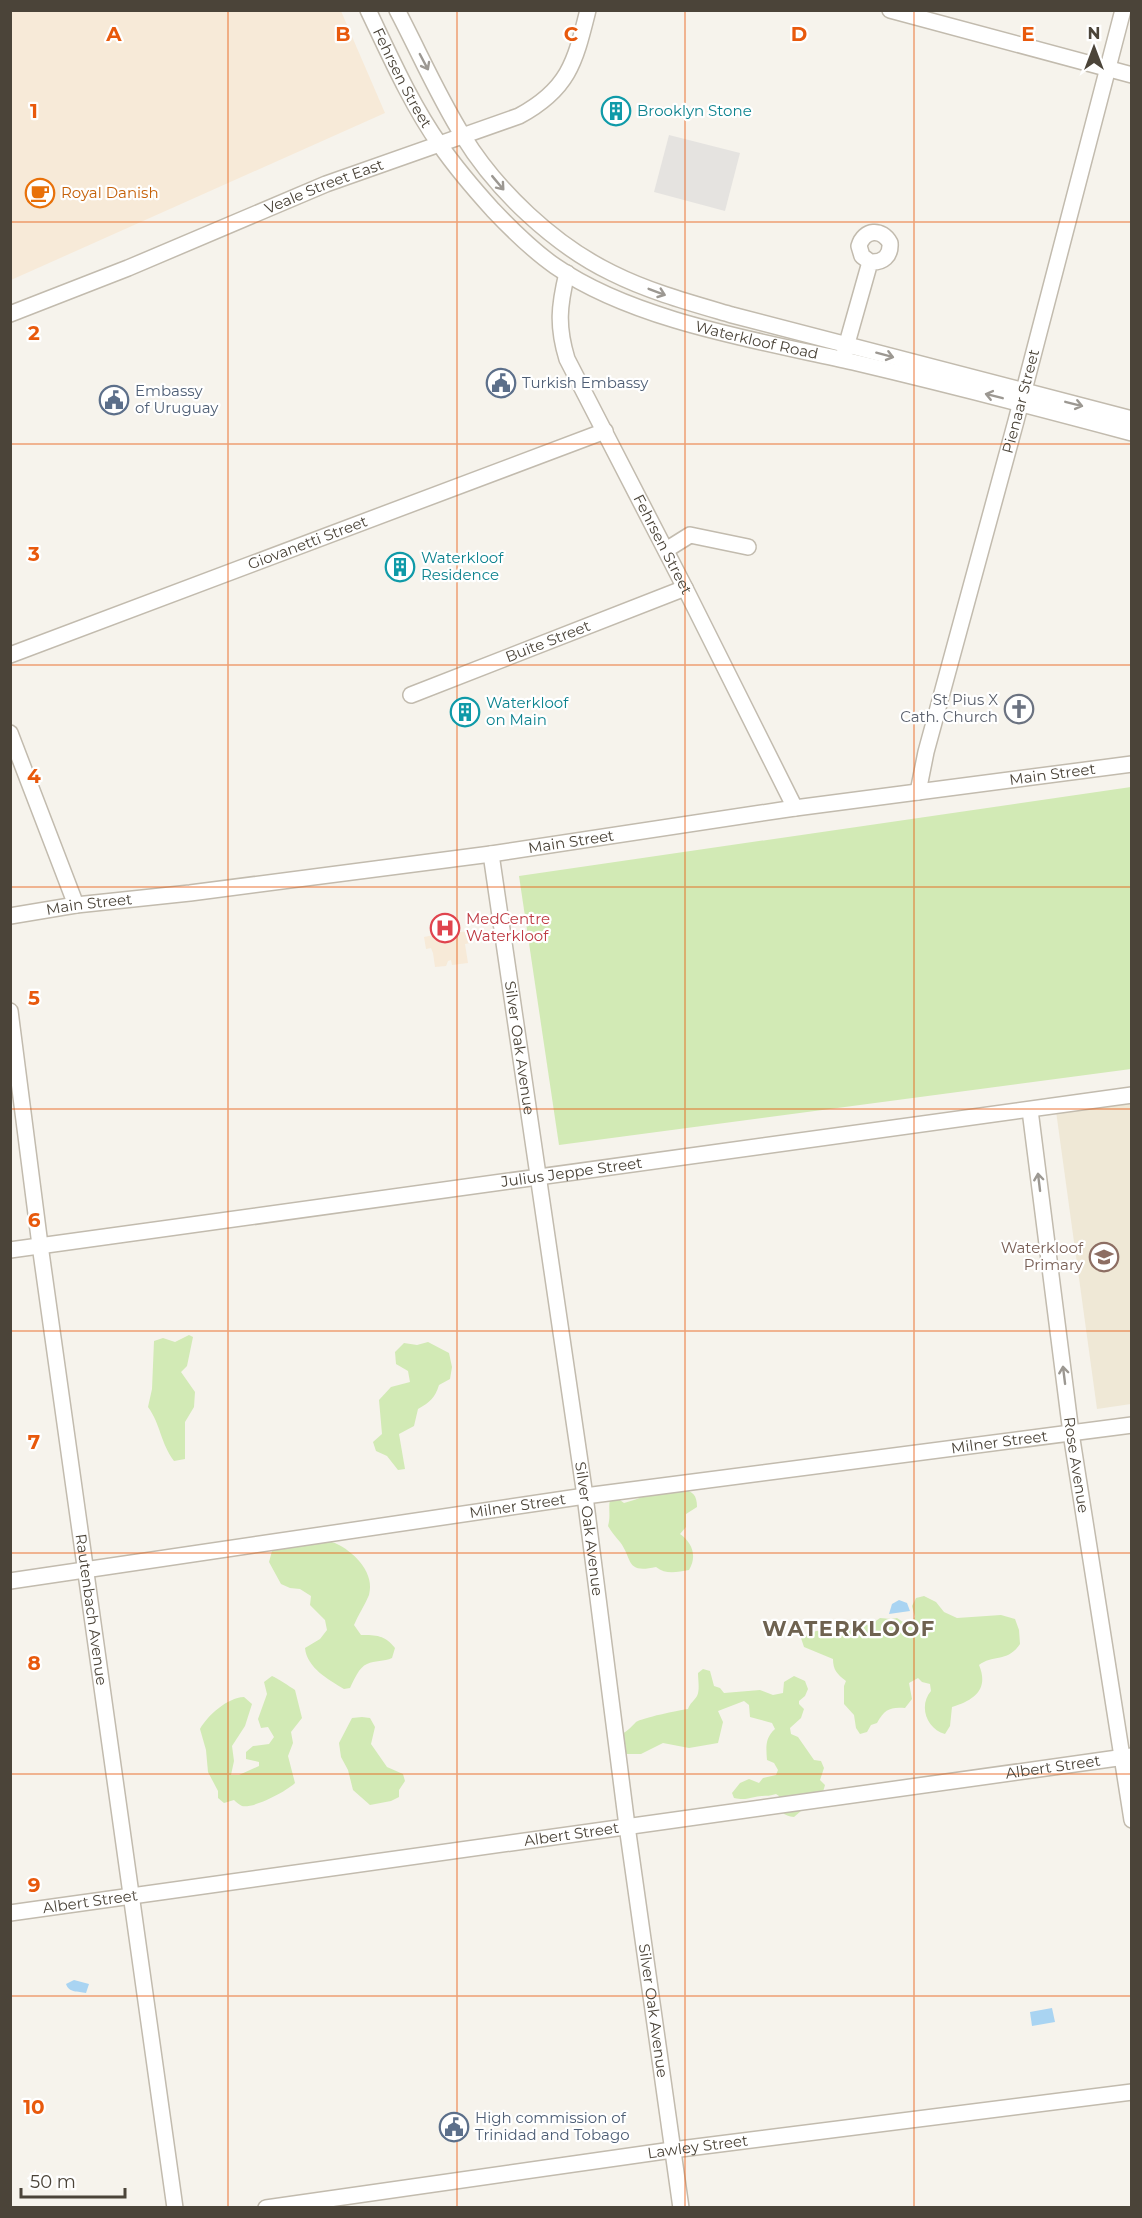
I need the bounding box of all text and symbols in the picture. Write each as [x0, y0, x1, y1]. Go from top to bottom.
north arrow [1064, 18, 1124, 78]
text: A [105, 22, 122, 46]
text: B [335, 22, 351, 46]
text: C [564, 22, 579, 46]
text: D [791, 22, 807, 46]
text: E [1021, 22, 1035, 46]
text: N [1088, 24, 1100, 43]
street label: Fehrsen Street [369, 25, 436, 131]
one-way arrow [419, 53, 431, 71]
building icon: Brooklyn Stone [600, 95, 632, 127]
text: 1 [30, 99, 38, 123]
place label: Brooklyn Stone [637, 101, 752, 120]
street label: Veale Street East [262, 155, 386, 218]
one-way arrow [491, 175, 505, 190]
cafe icon: Royal Danish [24, 177, 56, 209]
place label: Royal Danish [61, 183, 159, 202]
one-way arrow [647, 287, 666, 298]
street label: Waterkloof Road [693, 316, 820, 363]
text: 2 [28, 321, 40, 345]
street label: Pienaar Street [998, 347, 1043, 456]
one-way arrow [875, 350, 894, 362]
public building icon: Turkish Embassy [485, 367, 517, 399]
place label: Turkish Embassy [522, 373, 649, 392]
place label: Embassy of Uruguay [135, 381, 219, 417]
public building icon: Embassy of Uruguay [98, 384, 130, 416]
one-way arrow [985, 390, 1004, 402]
one-way arrow [1064, 399, 1083, 411]
street label: Fehrsen Street [629, 491, 697, 598]
street label: Giovanetti Street [245, 511, 370, 574]
text: 3 [27, 542, 40, 566]
place label: Waterkloof Residence [421, 548, 504, 584]
building icon: Waterkloof Residence [384, 551, 416, 583]
street label: Buite Street [503, 616, 593, 666]
place label: St Pius X Cath. Church [900, 690, 998, 726]
place label: Waterkloof on Main [486, 693, 569, 729]
church icon: St Pius X Cath. Church [1003, 693, 1035, 725]
building icon: Waterkloof on Main [449, 696, 481, 728]
street label: Main Street [1008, 759, 1096, 789]
text: 4 [27, 764, 41, 788]
street label: Main Street [527, 826, 615, 857]
street label: Main Street [45, 889, 133, 919]
place label: MedCentre Waterkloof [466, 909, 550, 945]
hospital icon: MedCentre Waterkloof [429, 912, 461, 944]
street label: Silver Oak Avenue [501, 980, 539, 1116]
text: 5 [28, 986, 40, 1010]
street label: Julius Jeppe Street [499, 1153, 643, 1191]
one-way arrow [1034, 1173, 1045, 1192]
text: 6 [28, 1208, 41, 1232]
place label: Waterkloof Primary [1001, 1238, 1084, 1274]
school or university icon: Waterkloof Primary [1088, 1241, 1120, 1273]
one-way arrow [1058, 1366, 1069, 1386]
street label: Rose Avenue [1060, 1416, 1093, 1514]
street label: Milner Street [950, 1426, 1049, 1457]
text: 7 [28, 1430, 40, 1454]
street label: Silver Oak Avenue [571, 1460, 608, 1597]
street label: Milner Street [468, 1489, 567, 1522]
street label: Rautenbach Avenue [72, 1532, 112, 1686]
district label: WATERKLOOF [762, 1616, 936, 1641]
text: 8 [27, 1651, 41, 1675]
street label: Albert Street [1004, 1751, 1101, 1783]
street label: Albert Street [523, 1818, 620, 1850]
text: 9 [28, 1873, 40, 1897]
street label: Albert Street [41, 1885, 139, 1917]
street label: Silver Oak Avenue [635, 1942, 672, 2079]
text: 10 [23, 2095, 45, 2119]
place label: High commission of Trinidad and Tobago [475, 2108, 630, 2144]
public building icon: High commission of Trinidad and Tobago [438, 2111, 470, 2143]
street label: Lawley Street [646, 2131, 749, 2162]
scale bar [21, 2161, 124, 2199]
text: 50 m [30, 2171, 76, 2193]

